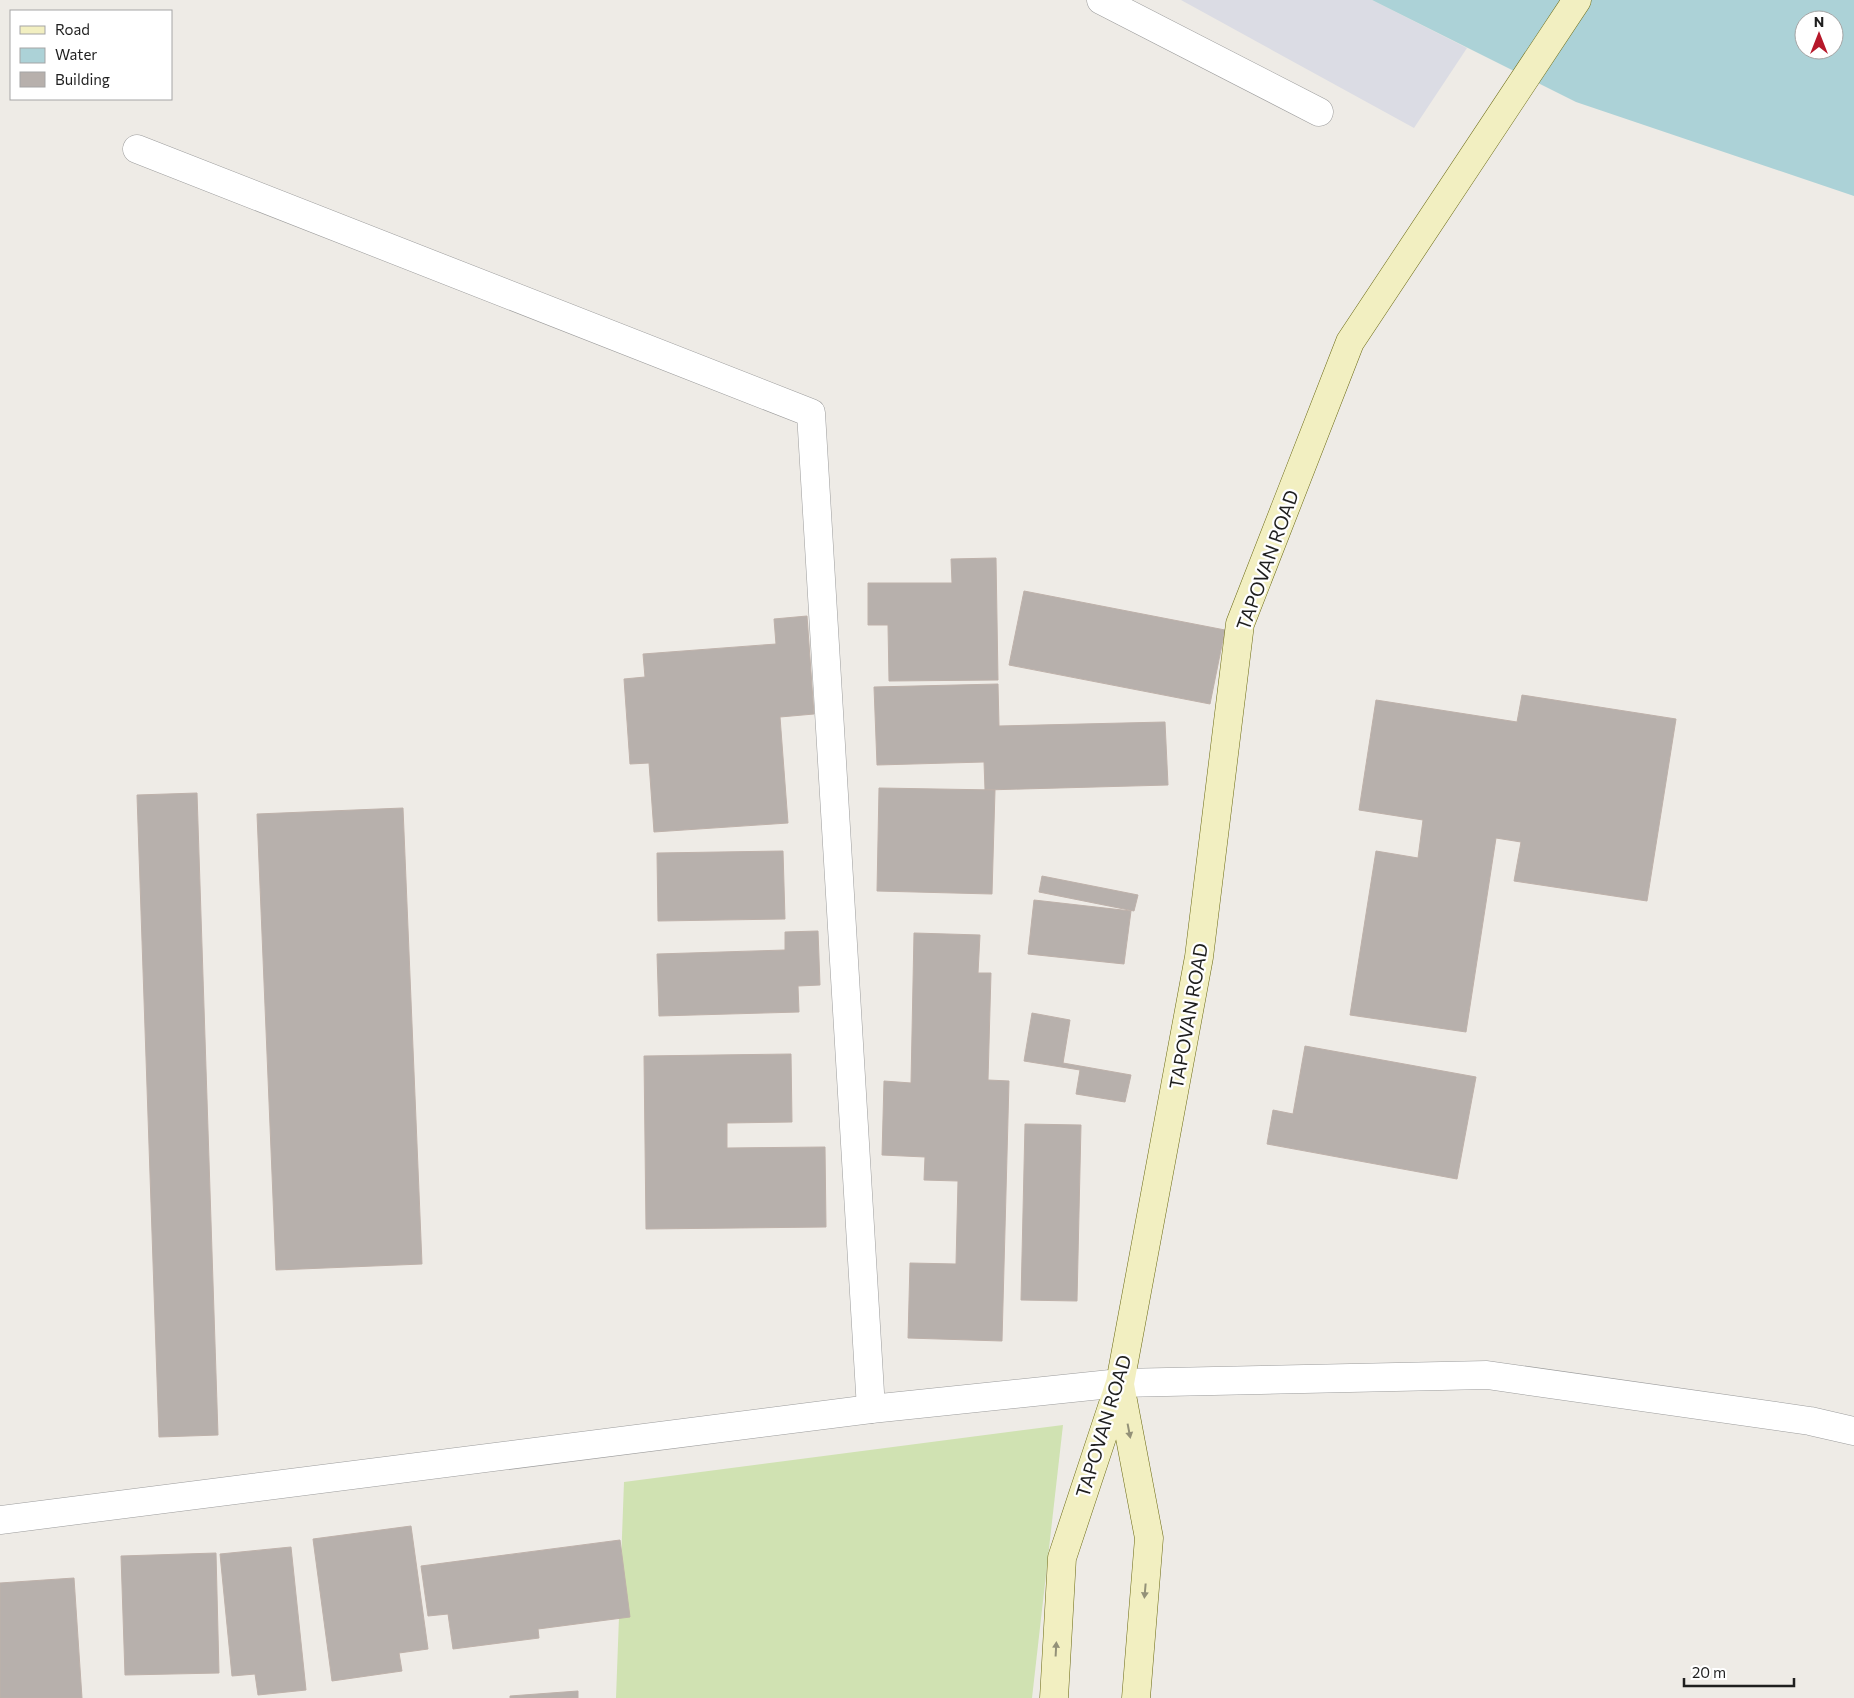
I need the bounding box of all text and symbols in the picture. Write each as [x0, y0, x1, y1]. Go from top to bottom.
legend [10, 10, 172, 100]
north arrow [1794, 10, 1844, 60]
text: N [1814, 13, 1824, 30]
text: Road [55, 20, 90, 38]
text: Water [55, 45, 97, 63]
text: Building [55, 70, 110, 88]
street label: TAPOVAN ROAD [1231, 487, 1303, 633]
street label: TAPOVAN ROAD [1164, 941, 1212, 1091]
street label: TAPOVAN ROAD [1070, 1352, 1136, 1500]
one-way arrow [1125, 1423, 1133, 1439]
one-way arrow [1141, 1584, 1149, 1600]
one-way arrow [1053, 1641, 1061, 1657]
scale bar [1684, 1656, 1794, 1688]
text: 20 m [1692, 1663, 1726, 1681]

